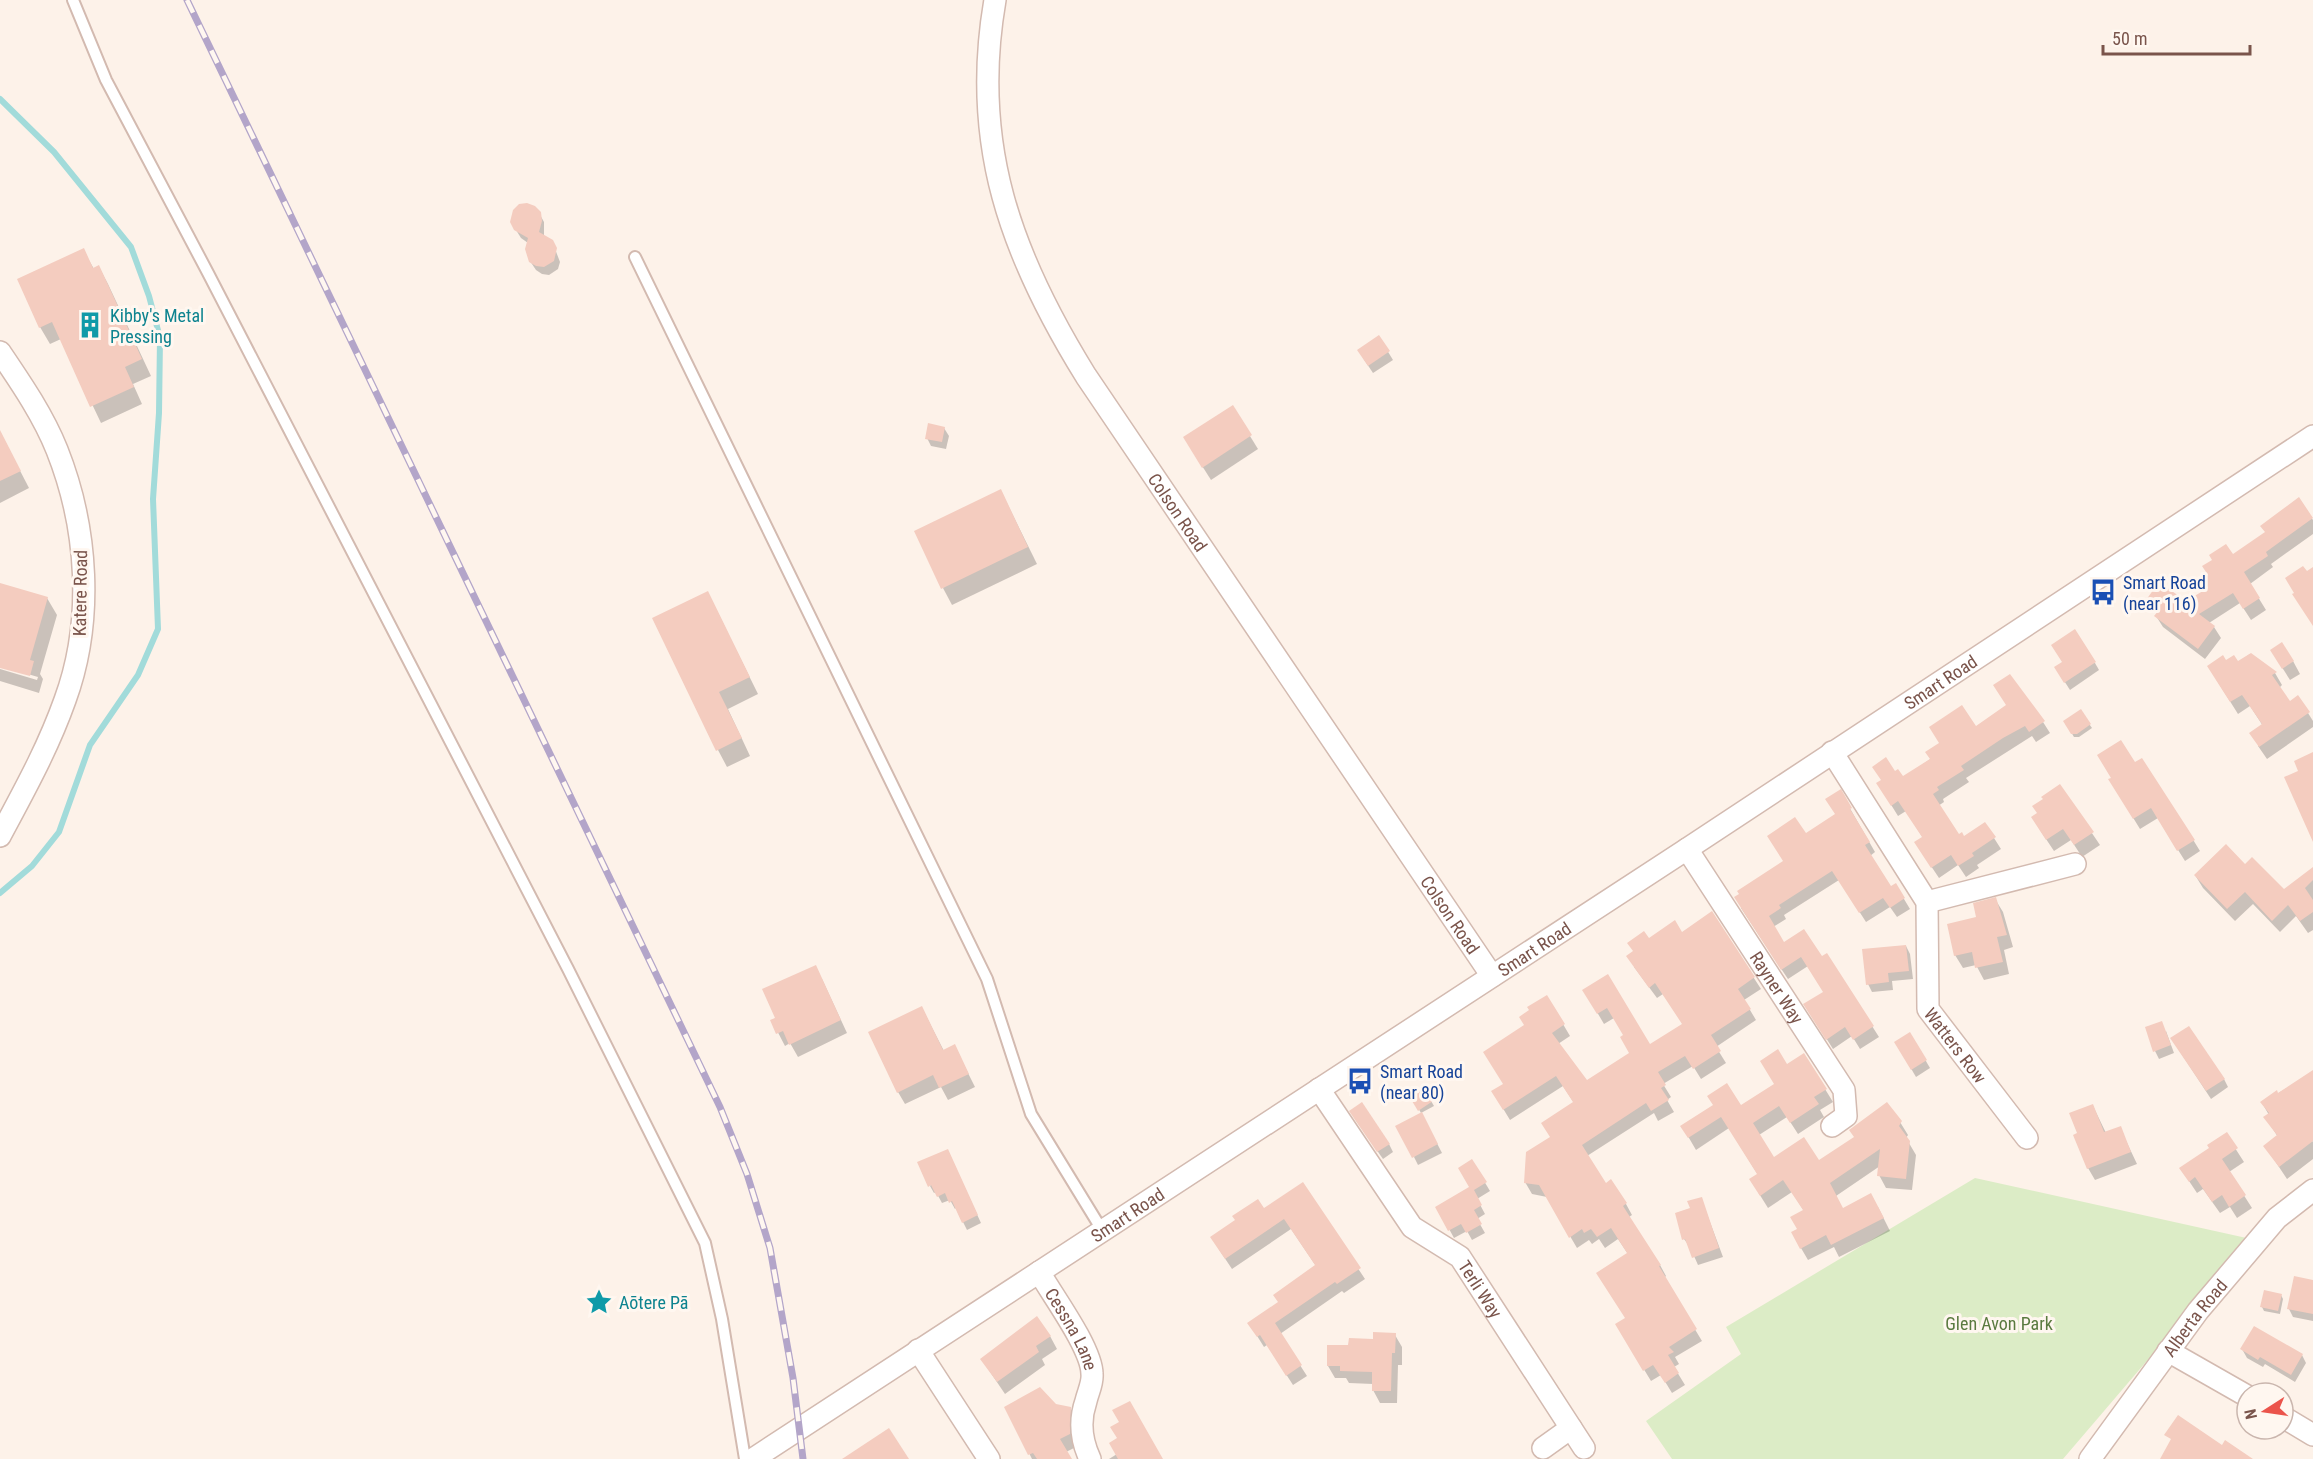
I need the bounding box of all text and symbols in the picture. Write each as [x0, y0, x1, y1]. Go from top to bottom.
scale bar [2103, 18, 2250, 56]
text: 50 m [2112, 28, 2147, 49]
place label: Kibby's Metal Pressing [110, 305, 204, 347]
building icon: Kibby's Metal Pressing [75, 310, 105, 340]
street label: Colson Road [1144, 469, 1212, 555]
street label: Katere Road [69, 550, 91, 636]
place label: Smart Road (near 116) [2123, 572, 2206, 615]
bus stop icon: Smart Road (near 116) [2088, 577, 2118, 607]
street label: Smart Road [1900, 650, 1981, 714]
street label: Colson Road [1417, 872, 1484, 958]
street label: Smart Road [1494, 917, 1575, 980]
street label: Rayner Way [1746, 947, 1808, 1028]
street label: Watters Row [1920, 1003, 1991, 1087]
place label: Smart Road (near 80) [1380, 1061, 1463, 1104]
bus stop icon: Smart Road (near 80) [1345, 1066, 1375, 1096]
street label: Smart Road [1087, 1183, 1168, 1246]
street label: Terli Way [1454, 1256, 1507, 1322]
street label: Alberta Road [2158, 1275, 2231, 1360]
street label: Cessna Lane [1041, 1284, 1102, 1372]
place icon: Aōtere Pā [584, 1287, 614, 1317]
place label: Aōtere Pā [619, 1292, 688, 1313]
park label: Glen Avon Park [1945, 1313, 2053, 1334]
north arrow [2235, 1381, 2295, 1441]
text: N [2241, 1407, 2261, 1421]

